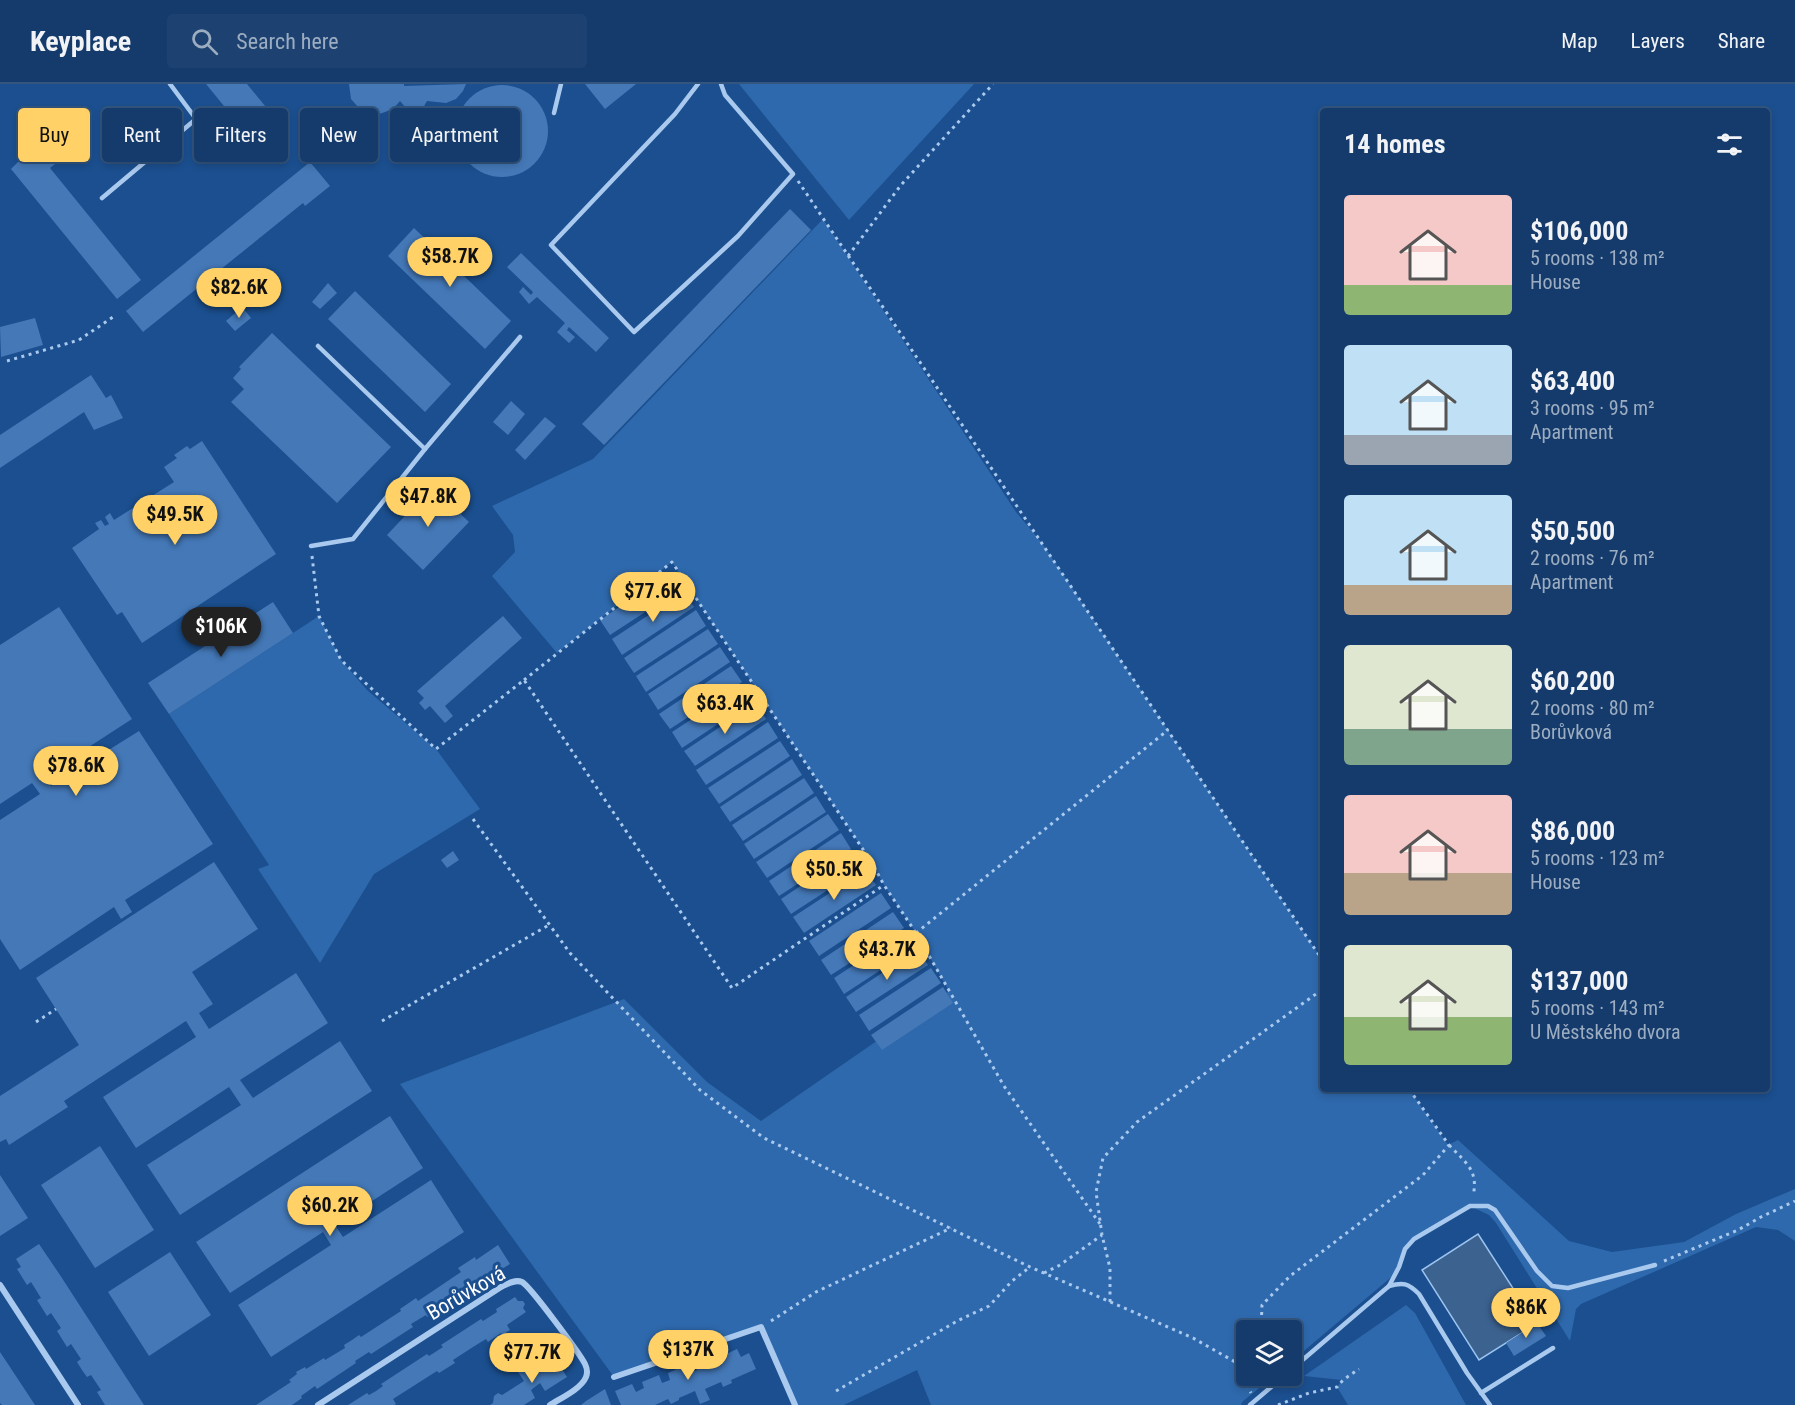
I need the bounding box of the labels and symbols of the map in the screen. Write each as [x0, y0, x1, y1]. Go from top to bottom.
pin: $58.7K [401, 237, 499, 288]
pin: $82.6K [190, 268, 288, 319]
pin: $47.8K [379, 477, 477, 528]
pin: $49.5K [126, 495, 224, 546]
pin: $77.6K [604, 572, 702, 623]
pin: $106K [179, 607, 263, 658]
pin: $63.4K [676, 684, 774, 735]
pin: $78.6K [27, 746, 125, 797]
pin: $50.5K [785, 850, 883, 901]
pin: $43.7K [838, 930, 936, 981]
pin: $60.2K [281, 1186, 379, 1237]
street label: Borůvková [423, 1261, 509, 1325]
pin: $86K [1490, 1288, 1562, 1339]
pin: $137K [646, 1330, 730, 1381]
pin: $77.7K [483, 1333, 581, 1384]

